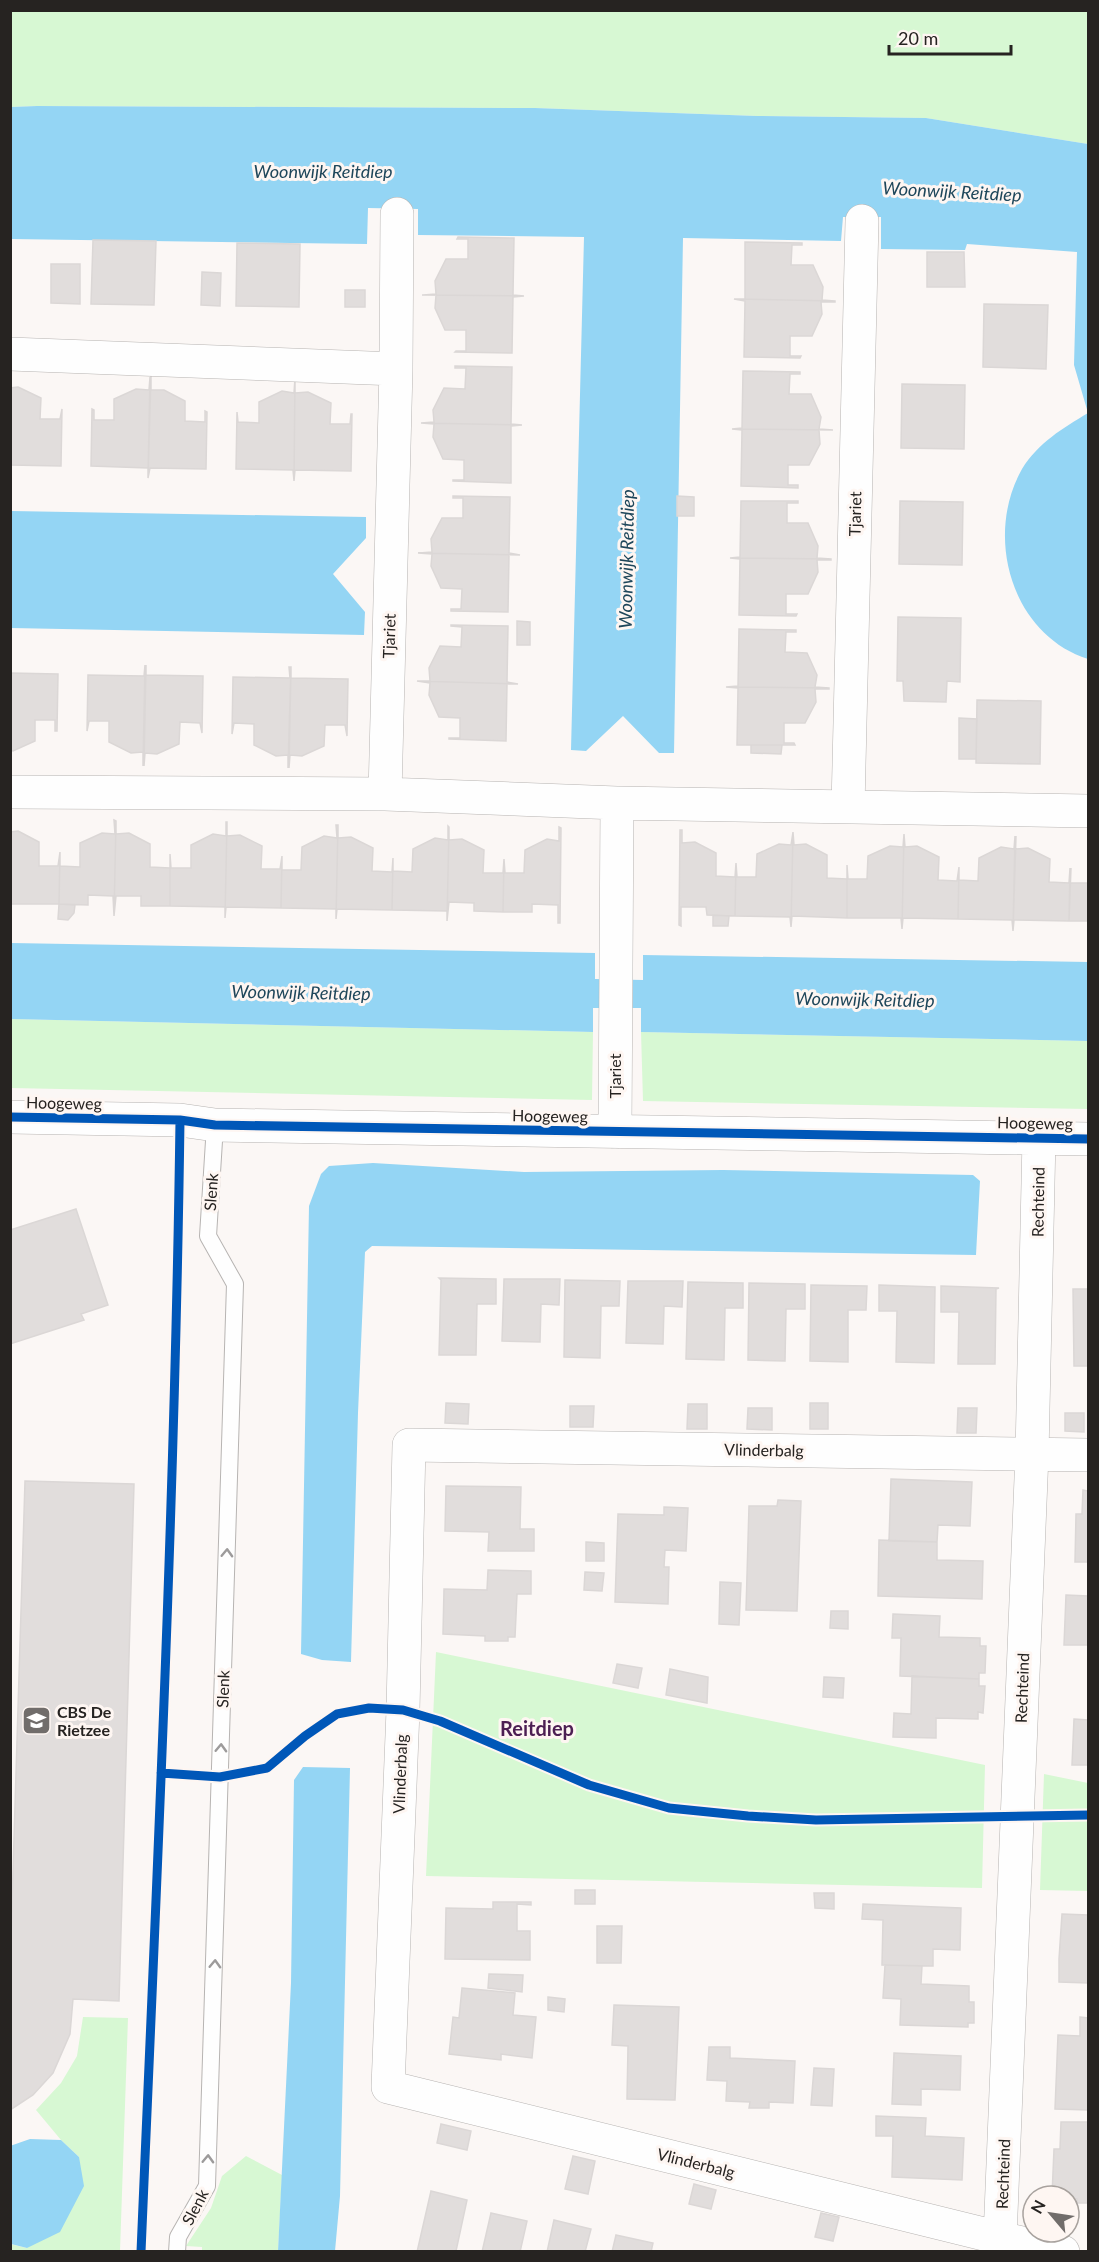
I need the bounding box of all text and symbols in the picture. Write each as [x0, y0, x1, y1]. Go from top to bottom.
scale bar [889, 18, 1010, 56]
text: 20 m [898, 27, 938, 49]
water label: Woonwijk Reitdiep [253, 160, 393, 182]
water label: Woonwijk Reitdiep [882, 176, 1022, 206]
water label: Woonwijk Reitdiep [614, 489, 638, 629]
street label: Tjariet [845, 491, 864, 537]
street label: Tjariet [378, 613, 399, 659]
water label: Woonwijk Reitdiep [231, 980, 371, 1004]
water label: Woonwijk Reitdiep [795, 987, 935, 1011]
street label: Tjariet [605, 1053, 624, 1098]
street label: Hoogeweg [26, 1092, 102, 1113]
street label: Hoogeweg [512, 1105, 588, 1126]
street label: Hoogeweg [997, 1112, 1073, 1133]
street label: Rechteind [1027, 1167, 1048, 1237]
street label: Slenk [200, 1172, 221, 1211]
street label: Vlinderbalg [724, 1439, 804, 1460]
one-way arrow [221, 1549, 233, 1558]
street label: Rechteind [1011, 1653, 1032, 1723]
street label: Slenk [212, 1669, 233, 1708]
place label: CBS De Rietzee [57, 1702, 112, 1739]
school or university icon: CBS De Rietzee [20, 1705, 52, 1737]
district label: Reitdiep [500, 1716, 574, 1740]
street label: Vlinderbalg [389, 1734, 410, 1814]
one-way arrow [215, 1743, 227, 1752]
one-way arrow [208, 1959, 221, 1968]
street label: Rechteind [992, 2139, 1013, 2209]
street label: Vlinderbalg [655, 2144, 737, 2181]
one-way arrow [202, 2154, 215, 2163]
north arrow [1021, 2184, 1081, 2244]
street label: Slenk [177, 2185, 212, 2228]
text: N [1026, 2196, 1049, 2216]

